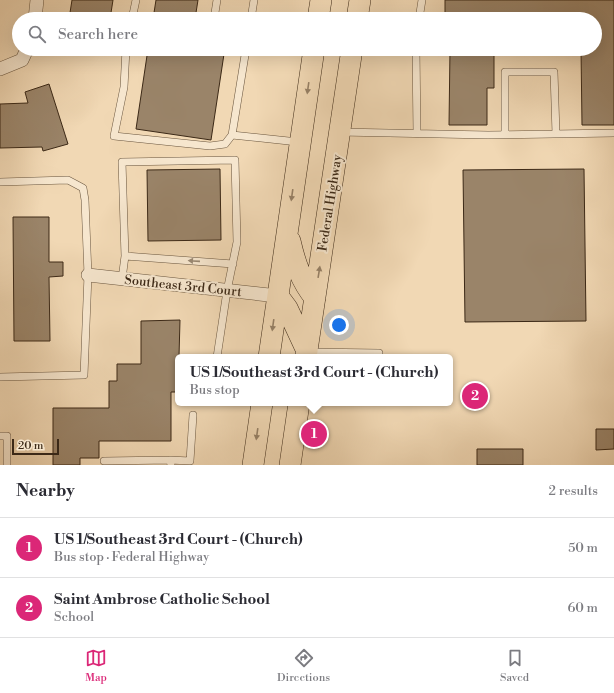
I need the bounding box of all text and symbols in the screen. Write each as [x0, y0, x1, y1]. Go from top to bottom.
search box [12, 12, 602, 56]
icon: search [26, 23, 48, 45]
text: Search here [58, 25, 138, 44]
one-way arrow [305, 82, 311, 94]
street label: Federal Highway [314, 153, 346, 253]
one-way arrow [289, 189, 295, 201]
one-way arrow [188, 258, 200, 265]
one-way arrow [316, 266, 322, 278]
street label: Southeast 3rd Court [124, 272, 243, 300]
your location [329, 315, 349, 335]
one-way arrow [270, 319, 276, 331]
popup [175, 354, 453, 406]
text: US 1/Southeast 3rd Court - (Church) [190, 363, 438, 382]
pin: 2 [462, 381, 488, 411]
text: Bus stop [190, 382, 240, 398]
pin: 1 [301, 419, 327, 449]
one-way arrow [254, 428, 260, 440]
scale bar [12, 437, 59, 456]
text: 20 m [18, 439, 43, 453]
text: Nearby [16, 480, 75, 502]
text: 2 results [549, 483, 598, 499]
text: US 1/Southeast 3rd Court - (Church) [54, 530, 303, 549]
text: 1 [26, 540, 32, 556]
text: 50 m [568, 540, 598, 556]
text: Bus stop · Federal Highway [54, 549, 209, 565]
text: Saint Ambrose Catholic School [54, 590, 270, 609]
text: 2 [25, 600, 33, 616]
text: 60 m [567, 600, 598, 616]
text: School [54, 609, 94, 625]
tab: Map [85, 647, 107, 685]
tab: Directions [277, 647, 330, 685]
tab: Saved [500, 647, 529, 685]

